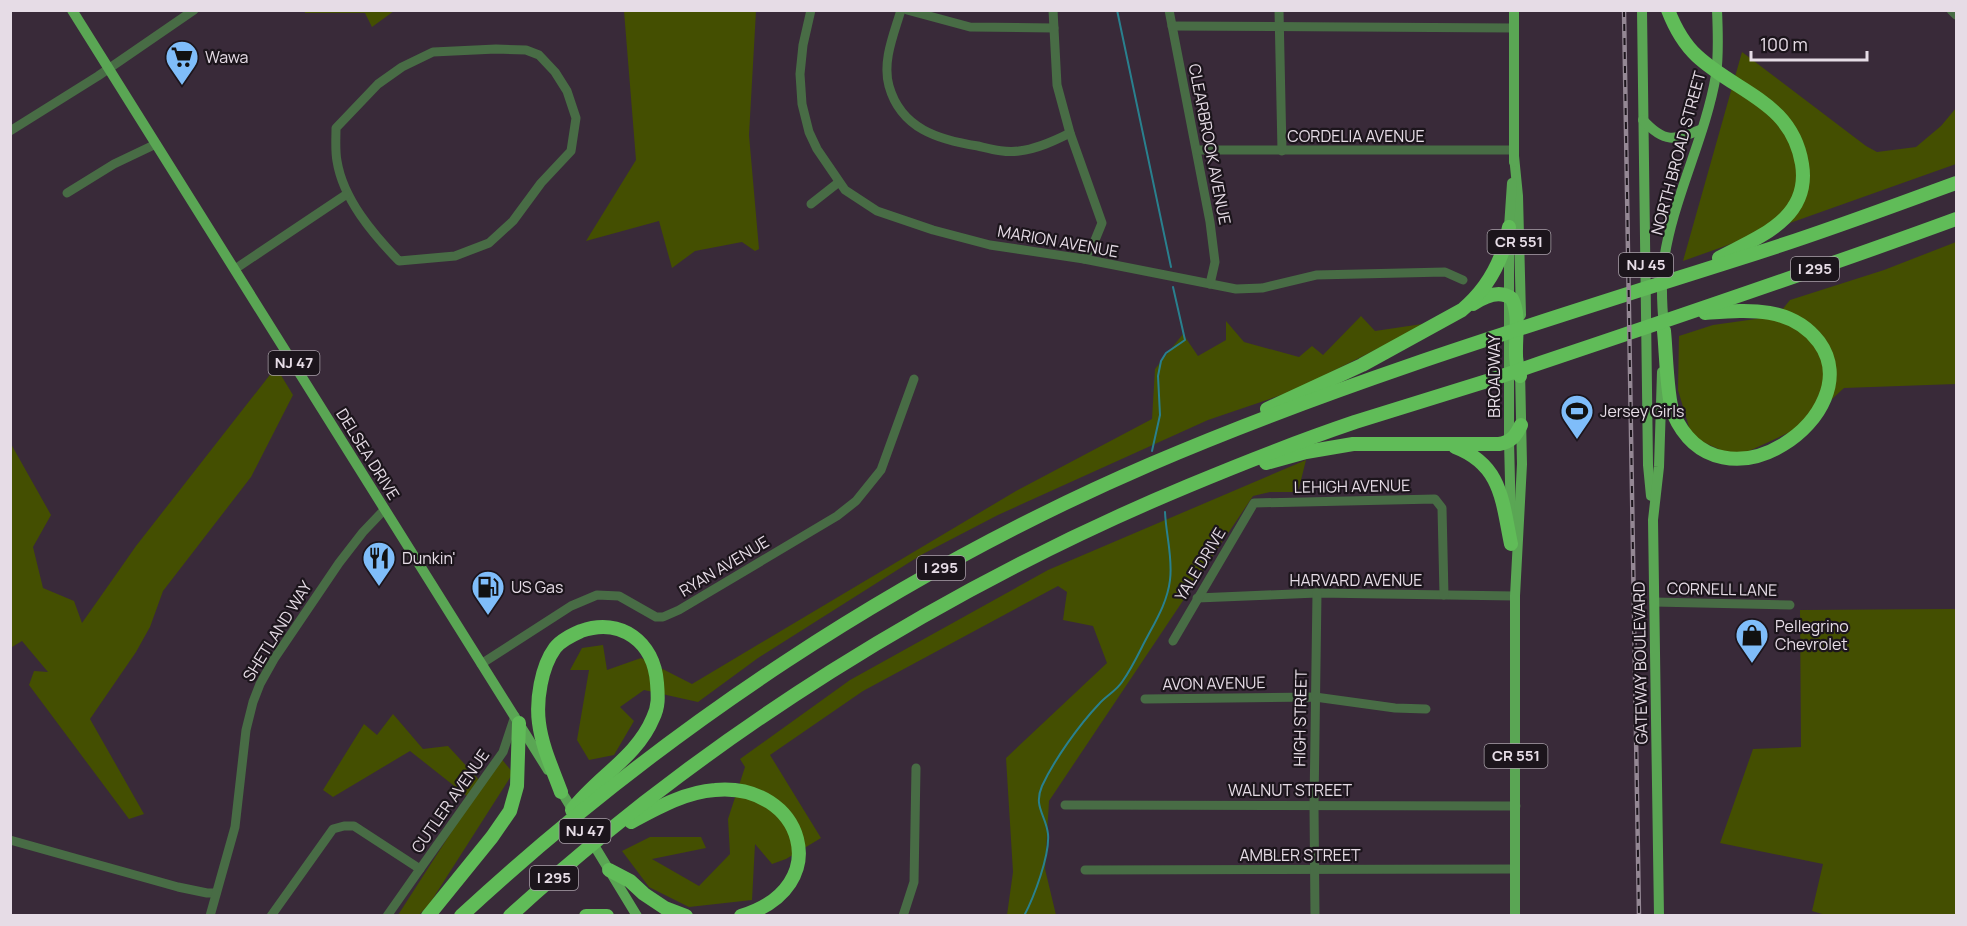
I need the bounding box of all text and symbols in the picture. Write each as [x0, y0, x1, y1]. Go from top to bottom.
scale bar [1751, 24, 1866, 62]
text: 100 m [1760, 32, 1808, 56]
supermarket icon: Wawa [164, 39, 200, 86]
place label: Wawa [205, 46, 249, 68]
street label: CLEARBROOK AVENUE [1184, 62, 1236, 226]
street label: NORTH BROAD STREET [1646, 68, 1711, 237]
street label: CORDELIA AVENUE [1287, 125, 1425, 147]
street label: MARION AVENUE [996, 220, 1120, 262]
road number: CR 551 [1488, 230, 1550, 254]
road number: NJ 45 [1619, 253, 1673, 277]
road number: I 295 [1791, 257, 1839, 281]
street label: BROADWAY [1483, 334, 1505, 418]
road number: NJ 47 [268, 351, 320, 375]
sports icon: Jersey Girls [1559, 393, 1595, 440]
place label: Jersey Girls [1600, 400, 1684, 422]
street label: DELSEA DRIVE [331, 404, 405, 504]
street label: LEHIGH AVENUE [1294, 474, 1410, 498]
street label: YALE DRIVE [1170, 523, 1230, 605]
street label: RYAN AVENUE [675, 531, 773, 601]
restaurant icon: Dunkin' [361, 540, 397, 587]
place label: Dunkin' [402, 547, 456, 569]
road number: I 295 [917, 556, 965, 580]
fuel station icon: US Gas [470, 569, 506, 616]
street label: HARVARD AVENUE [1290, 569, 1422, 591]
street label: SHETLAND WAY [237, 576, 317, 685]
place label: US Gas [511, 576, 563, 598]
street label: CORNELL LANE [1667, 577, 1777, 601]
street label: GATEWAY BOULEVARD [1628, 581, 1652, 745]
place label: Pellegrino Chevrolet [1775, 615, 1849, 655]
shop icon: Pellegrino Chevrolet [1734, 617, 1770, 664]
street label: HIGH STREET [1288, 669, 1312, 767]
street label: AVON AVENUE [1162, 671, 1266, 695]
road number: CR 551 [1484, 744, 1547, 768]
street label: CUTLER AVENUE [406, 745, 494, 857]
street label: WALNUT STREET [1228, 779, 1352, 801]
road number: NJ 47 [560, 819, 610, 843]
street label: AMBLER STREET [1239, 844, 1361, 866]
road number: I 295 [530, 866, 578, 890]

